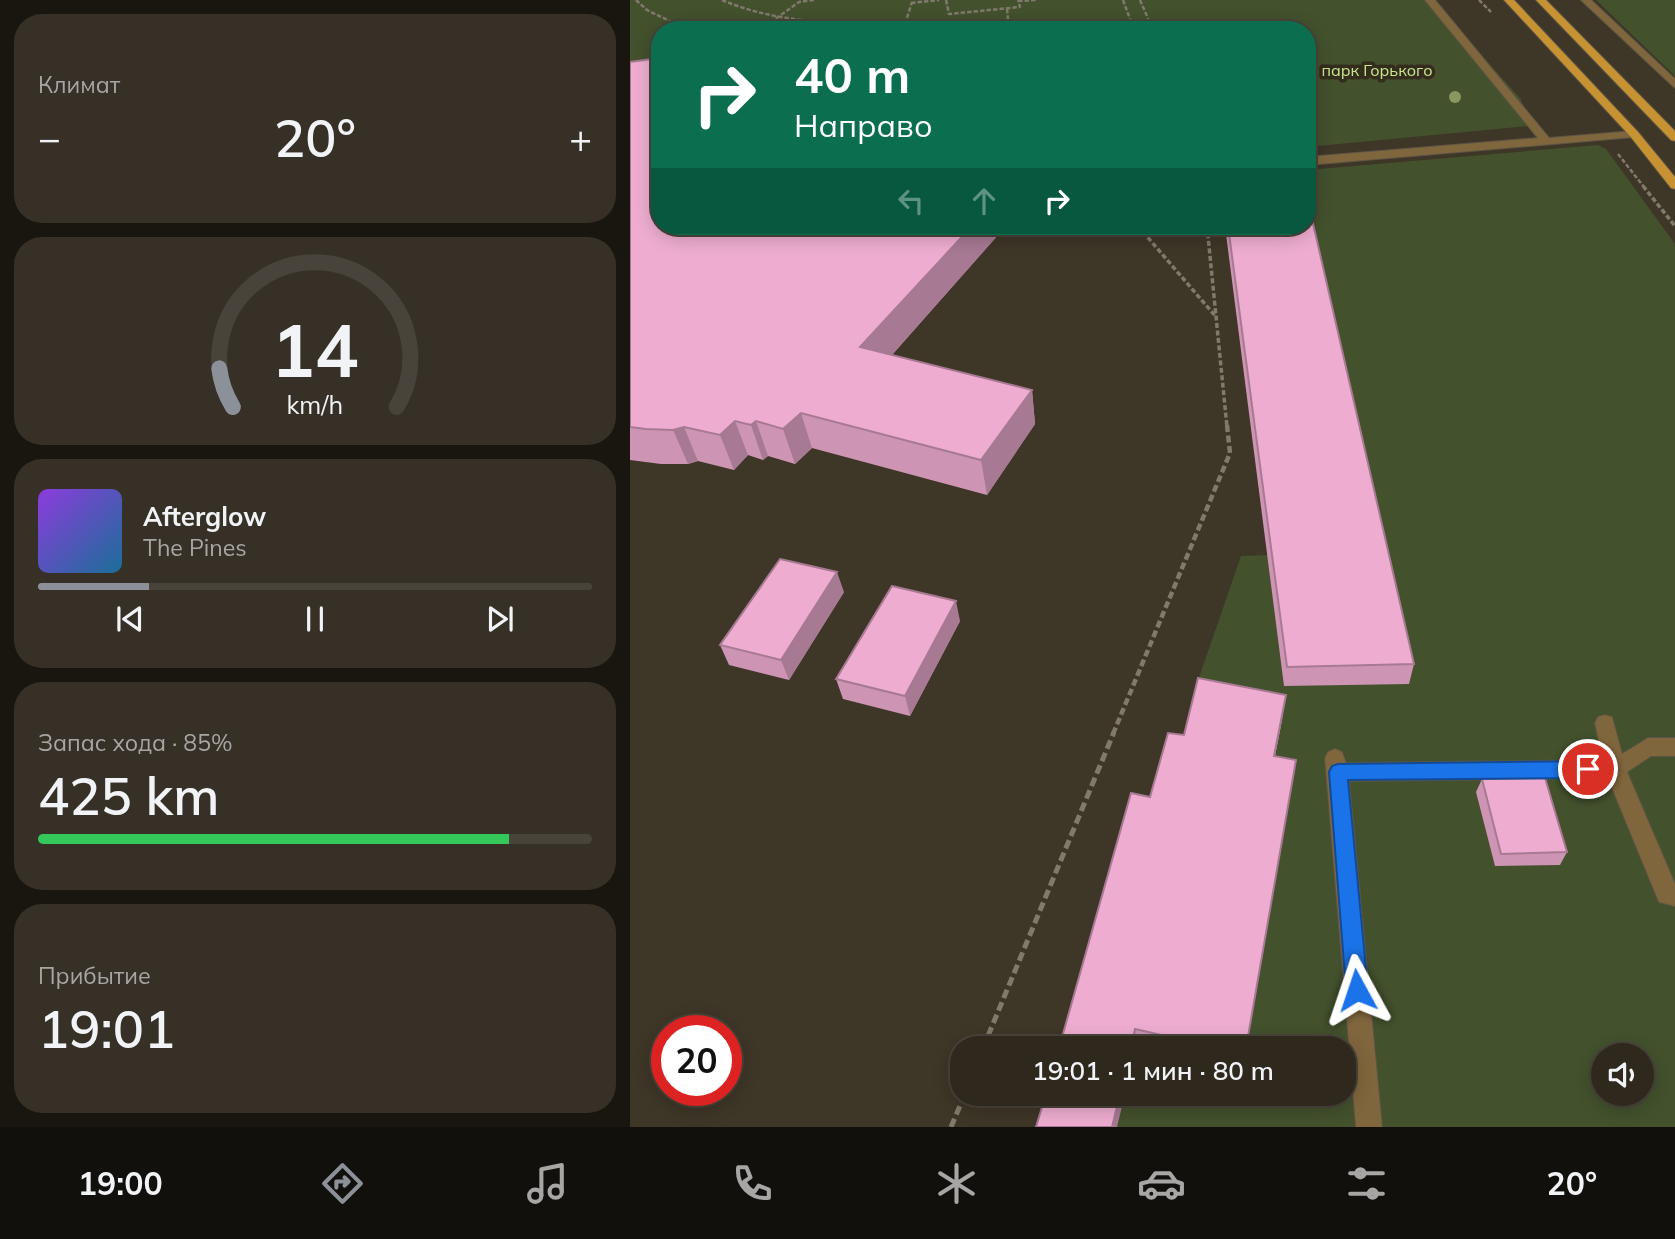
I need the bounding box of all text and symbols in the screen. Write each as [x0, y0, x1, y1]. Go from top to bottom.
text: 40 m [794, 44, 910, 105]
icon: right [679, 49, 770, 140]
park label: парк Горького [1322, 60, 1432, 80]
text: Климат [38, 70, 120, 99]
text: 20° [274, 105, 356, 170]
text: Направо [794, 105, 933, 145]
text: − [38, 114, 61, 162]
text: + [569, 114, 592, 162]
icon: left [892, 182, 930, 220]
icon: ahead [965, 182, 1003, 220]
icon: right [1038, 182, 1076, 220]
text: 14 [271, 304, 359, 395]
text: km/h [287, 389, 343, 420]
text: Afterglow [143, 500, 266, 533]
text: The Pines [143, 533, 247, 562]
icon: previous [111, 600, 149, 638]
icon: pause [296, 600, 334, 638]
icon: next [481, 600, 519, 638]
text: Запас хода · 85% [38, 728, 233, 757]
pin [1558, 739, 1618, 799]
icon: arrive [1569, 750, 1607, 788]
text: 425 km [38, 763, 219, 828]
position arrow [1320, 953, 1394, 1027]
text: Прибытие [38, 961, 151, 990]
text: 19:01 [38, 996, 175, 1061]
speed limit sign: 20 [651, 1015, 742, 1106]
map controls [1591, 1043, 1654, 1106]
button: sound [1591, 1043, 1654, 1106]
text: 19:01 · 1 мин · 80 m [1032, 1054, 1274, 1087]
icon: directions [318, 1159, 367, 1208]
icon: music [523, 1159, 572, 1208]
icon: phone [728, 1159, 777, 1208]
icon: climate [932, 1159, 981, 1208]
icon: car [1137, 1159, 1186, 1208]
icon: filters [1342, 1159, 1391, 1208]
text: 19:00 [78, 1163, 163, 1203]
text: 20° [1547, 1163, 1597, 1203]

